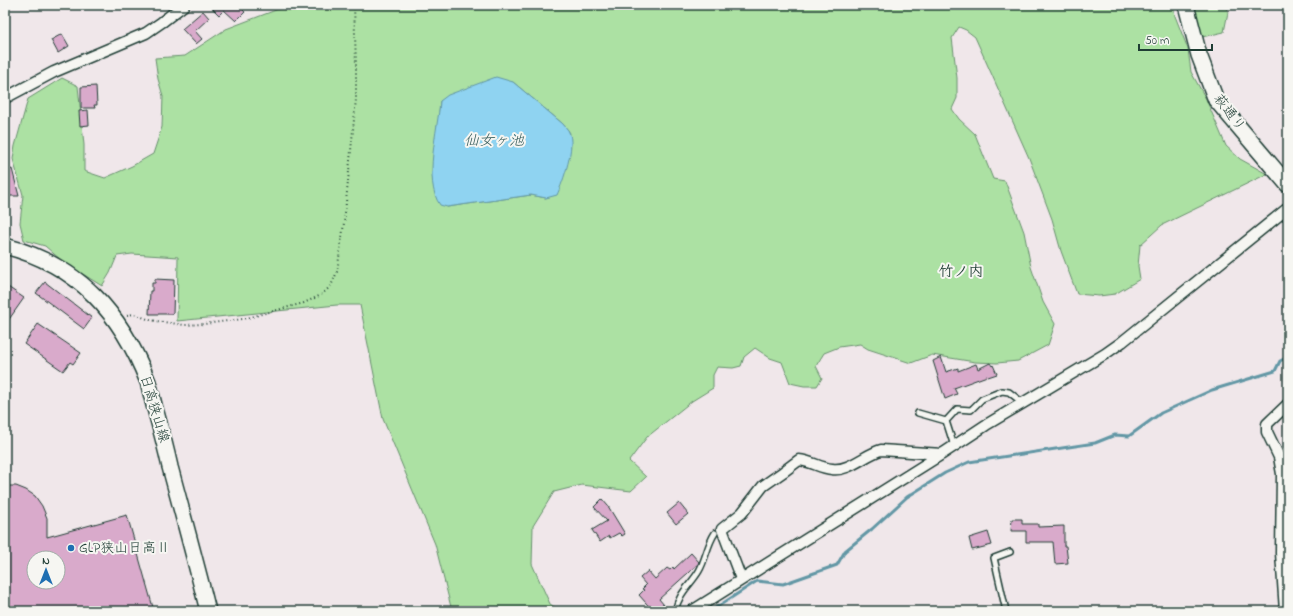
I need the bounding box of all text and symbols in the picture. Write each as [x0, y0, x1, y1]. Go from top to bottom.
scale bar [1139, 26, 1212, 52]
text: 50 m [1145, 32, 1169, 50]
street label: 萩通り [1208, 90, 1250, 136]
water label: 仙女ヶ池 [464, 130, 525, 152]
district label: 竹ノ内 [938, 261, 984, 283]
street label: 日高狭山線 [134, 372, 174, 446]
place label: GLP狭山日高Ⅱ [79, 538, 170, 559]
marker: GLP狭山日高Ⅱ [66, 543, 76, 553]
north arrow [26, 550, 66, 590]
text: N [42, 553, 50, 569]

